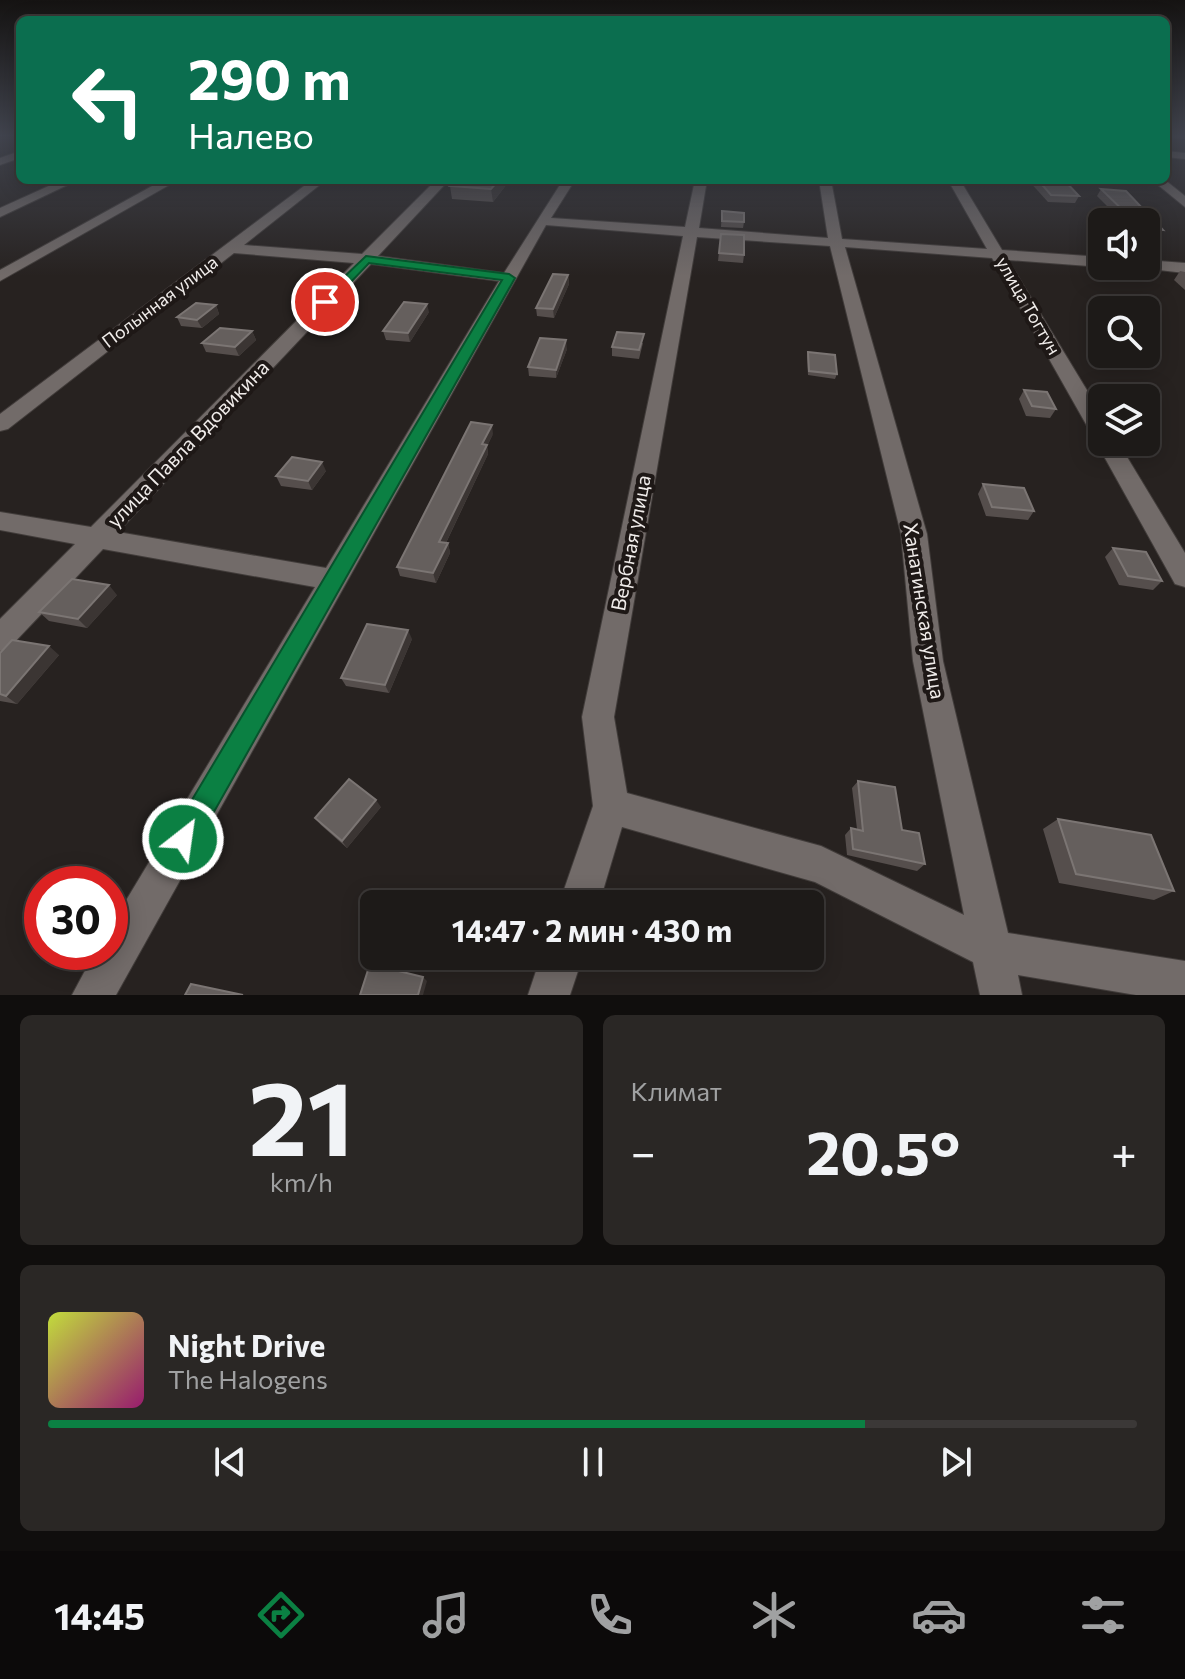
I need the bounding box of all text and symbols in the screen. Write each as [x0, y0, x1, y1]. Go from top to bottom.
text: 290 m [188, 43, 351, 112]
icon: left [56, 48, 160, 152]
text: Налево [188, 112, 314, 156]
map controls [1088, 208, 1160, 456]
button: sound [1088, 208, 1160, 280]
street label: Полынная улица [97, 250, 222, 352]
street label: улица Тогтун [992, 253, 1066, 358]
pin [291, 268, 359, 336]
icon: arrive [303, 280, 347, 324]
button: search [1088, 296, 1160, 368]
street label: улица Павла Вдовикина [101, 355, 273, 532]
button: layers [1088, 384, 1160, 456]
street label: Вербная улица [605, 473, 655, 613]
street label: Ханатинская улица [899, 521, 951, 701]
position arrow [141, 797, 225, 881]
speed limit sign: 30 [24, 866, 128, 970]
text: 14:47 · 2 мин · 430 m [452, 911, 732, 948]
text: 21 [248, 1050, 354, 1177]
text: Климат [631, 1075, 722, 1106]
text: 20.5° [806, 1114, 960, 1187]
text: − [631, 1124, 656, 1178]
text: + [1111, 1124, 1137, 1178]
text: km/h [270, 1166, 333, 1197]
text: Night Drive [168, 1326, 325, 1363]
text: The Halogens [168, 1363, 328, 1394]
icon: previous [208, 1440, 252, 1484]
icon: pause [571, 1440, 615, 1484]
icon: next [934, 1440, 978, 1484]
icon: directions [253, 1587, 309, 1643]
icon: music [418, 1587, 474, 1643]
icon: phone [582, 1587, 638, 1643]
icon: climate [746, 1587, 802, 1643]
icon: car [911, 1587, 967, 1643]
icon: filters [1075, 1587, 1131, 1643]
text: 14:45 [54, 1593, 145, 1637]

